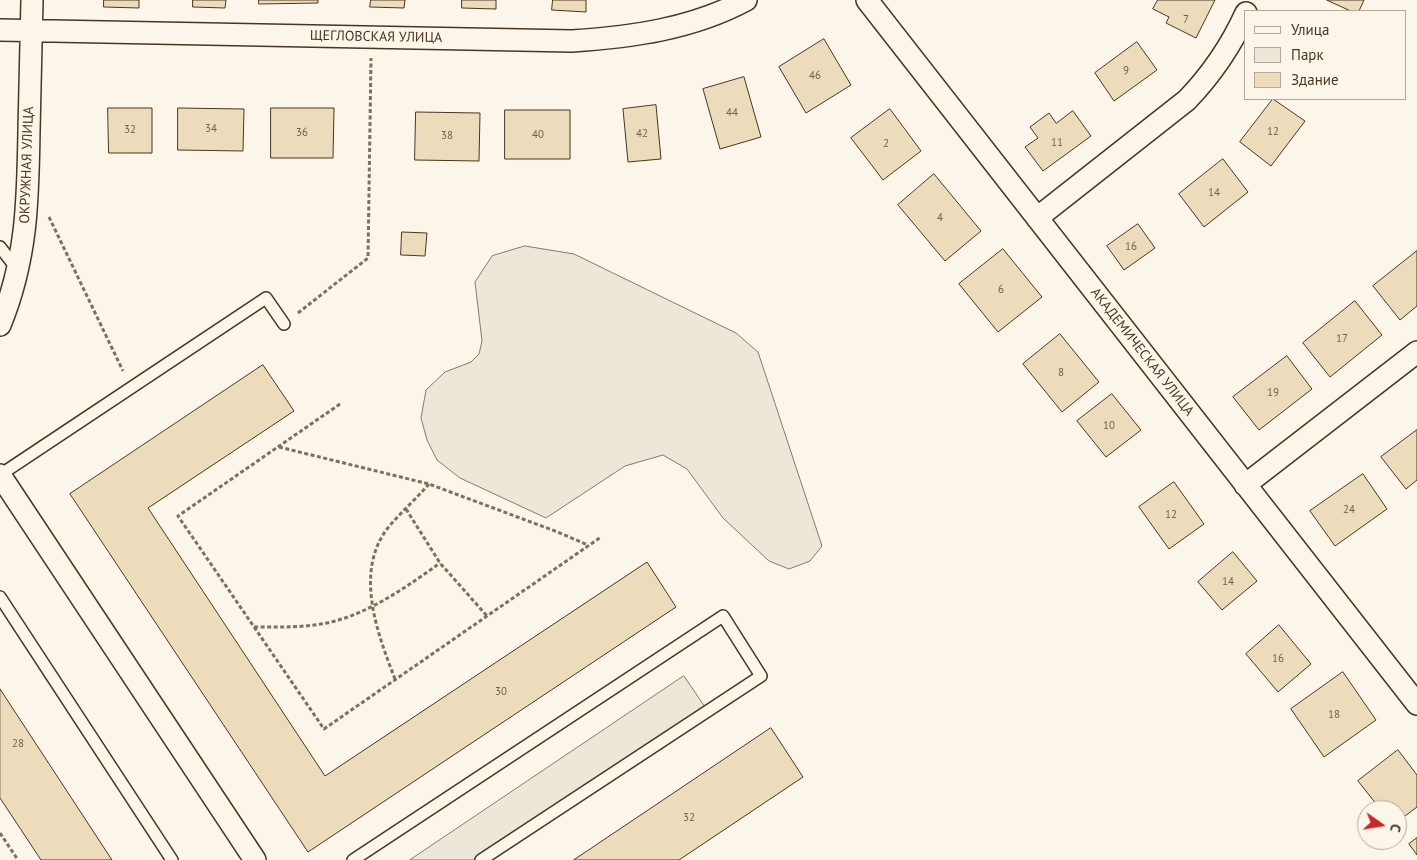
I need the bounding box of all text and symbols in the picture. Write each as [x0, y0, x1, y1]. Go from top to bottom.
legend [1244, 10, 1407, 100]
house number: 7 [1183, 13, 1189, 27]
text: Улица [1291, 20, 1329, 39]
street label: ЩЕГЛОВСКАЯ УЛИЦА [310, 27, 442, 47]
text: Парк [1291, 45, 1324, 64]
house number: 9 [1123, 64, 1129, 78]
house number: 46 [809, 69, 821, 83]
text: Здание [1291, 70, 1339, 89]
street label: ОКРУЖНАЯ УЛИЦА [17, 106, 37, 224]
house number: 44 [726, 106, 738, 120]
house number: 34 [205, 122, 217, 136]
house number: 32 [124, 123, 136, 137]
house number: 12 [1267, 125, 1279, 139]
house number: 36 [296, 126, 308, 140]
house number: 42 [636, 127, 648, 141]
house number: 40 [532, 128, 544, 142]
house number: 38 [441, 129, 453, 143]
house number: 11 [1051, 136, 1063, 150]
house number: 2 [883, 137, 889, 151]
house number: 14 [1208, 186, 1220, 200]
house number: 4 [937, 211, 943, 225]
house number: 16 [1125, 240, 1137, 254]
house number: 6 [998, 283, 1004, 297]
street label: АКАДЕМИЧЕСКАЯ УЛИЦА [1087, 285, 1197, 419]
house number: 17 [1336, 332, 1348, 346]
house number: 8 [1058, 366, 1064, 380]
house number: 19 [1267, 386, 1279, 400]
house number: 10 [1103, 419, 1115, 433]
house number: 24 [1343, 503, 1355, 517]
house number: 12 [1165, 508, 1177, 522]
house number: 14 [1222, 575, 1234, 589]
house number: 16 [1272, 652, 1284, 666]
house number: 30 [495, 685, 507, 699]
house number: 18 [1328, 708, 1340, 722]
house number: 28 [12, 737, 24, 751]
north arrow [1357, 800, 1407, 850]
house number: 32 [683, 811, 695, 825]
text: С [1386, 822, 1405, 834]

